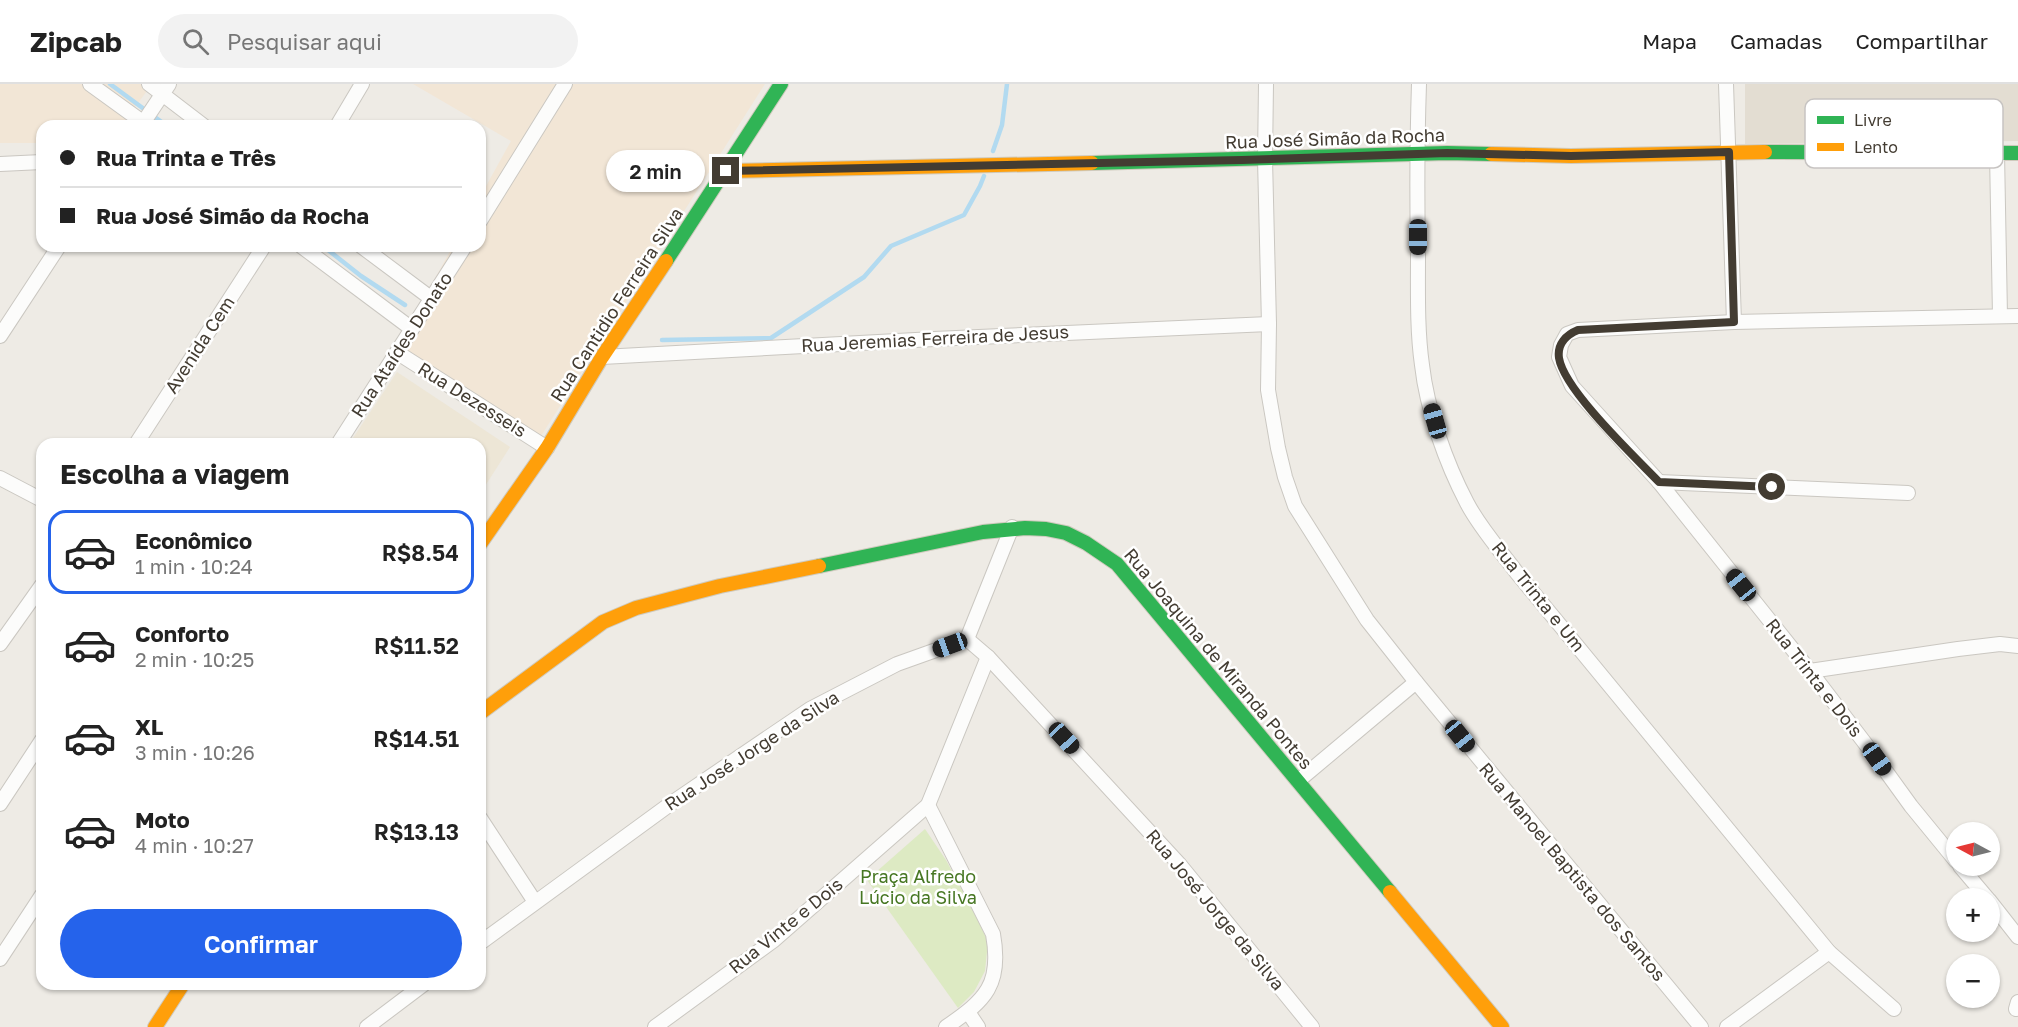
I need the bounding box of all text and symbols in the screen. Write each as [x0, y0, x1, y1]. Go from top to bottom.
search box [158, 14, 578, 68]
text: Zipcab [30, 25, 122, 58]
icon: search [179, 25, 212, 58]
text: Pesquisar aqui [227, 28, 382, 55]
text: Mapa [1642, 28, 1697, 54]
text: Camadas [1730, 28, 1822, 54]
text: Compartilhar [1855, 28, 1988, 54]
legend [1805, 99, 2003, 168]
text: Livre [1854, 110, 1892, 130]
street label: Rua José Simão da Rocha [1225, 123, 1445, 153]
text: Lento [1854, 137, 1898, 157]
text: Rua Trinta e Três [96, 144, 276, 171]
callout: 2 min [606, 150, 705, 192]
route end [712, 157, 739, 184]
text: 2 min [630, 159, 682, 183]
text: Rua José Simão da Rocha [96, 202, 369, 229]
street label: Rua Cantidio Ferreira Silva [545, 203, 687, 406]
car [1409, 219, 1427, 255]
street label: Rua Ataídes Donato [346, 268, 456, 421]
street label: Avenida Cem [160, 292, 239, 397]
street label: Rua Jeremias Ferreira de Jesus [800, 320, 1069, 356]
street label: Rua Dezesseis [414, 357, 531, 441]
car [1421, 401, 1449, 441]
text: Escolha a viagem [60, 458, 289, 490]
route start [1758, 473, 1785, 500]
icon: car [63, 525, 117, 579]
text: Econômico [135, 527, 252, 554]
street label: Rua Trinta e Um [1488, 537, 1590, 656]
text: R$8.54 [382, 539, 459, 566]
street label: Rua Joaquina de Miranda Pontes [1120, 543, 1318, 773]
text: 1 min · 10:24 [135, 554, 253, 578]
car [1723, 565, 1759, 605]
street label: Rua Trinta e Dois [1762, 614, 1868, 741]
icon: car [63, 618, 117, 672]
text: Conforto [135, 620, 229, 647]
car [930, 630, 970, 660]
text: R$11.52 [374, 632, 459, 659]
text: 2 min · 10:25 [135, 647, 254, 671]
street label: Rua José Jorge da Silva [660, 686, 843, 815]
icon: car [63, 711, 117, 765]
text: XL [135, 713, 163, 740]
car [1442, 716, 1478, 756]
car [1045, 719, 1083, 757]
text: R$14.51 [373, 725, 459, 752]
car [1859, 739, 1895, 779]
text: 3 min · 10:26 [135, 740, 255, 764]
street label: Rua Manoel Baptista dos Santos [1475, 758, 1671, 985]
icon: car [63, 804, 117, 858]
text: Moto [135, 806, 190, 833]
text: R$13.13 [374, 818, 459, 845]
north arrow [1946, 822, 2000, 876]
map controls [1946, 822, 2000, 1008]
street label: Rua José Jorge da Silva [1142, 824, 1290, 994]
text: 4 min · 10:27 [135, 833, 254, 857]
park label: Praça Alfredo Lúcio da Silva [859, 865, 977, 908]
street label: Rua Vinte e Dois [724, 873, 847, 978]
button: + [1946, 888, 2000, 942]
button: Confirmar [60, 909, 462, 978]
button: − [1946, 954, 2000, 1008]

